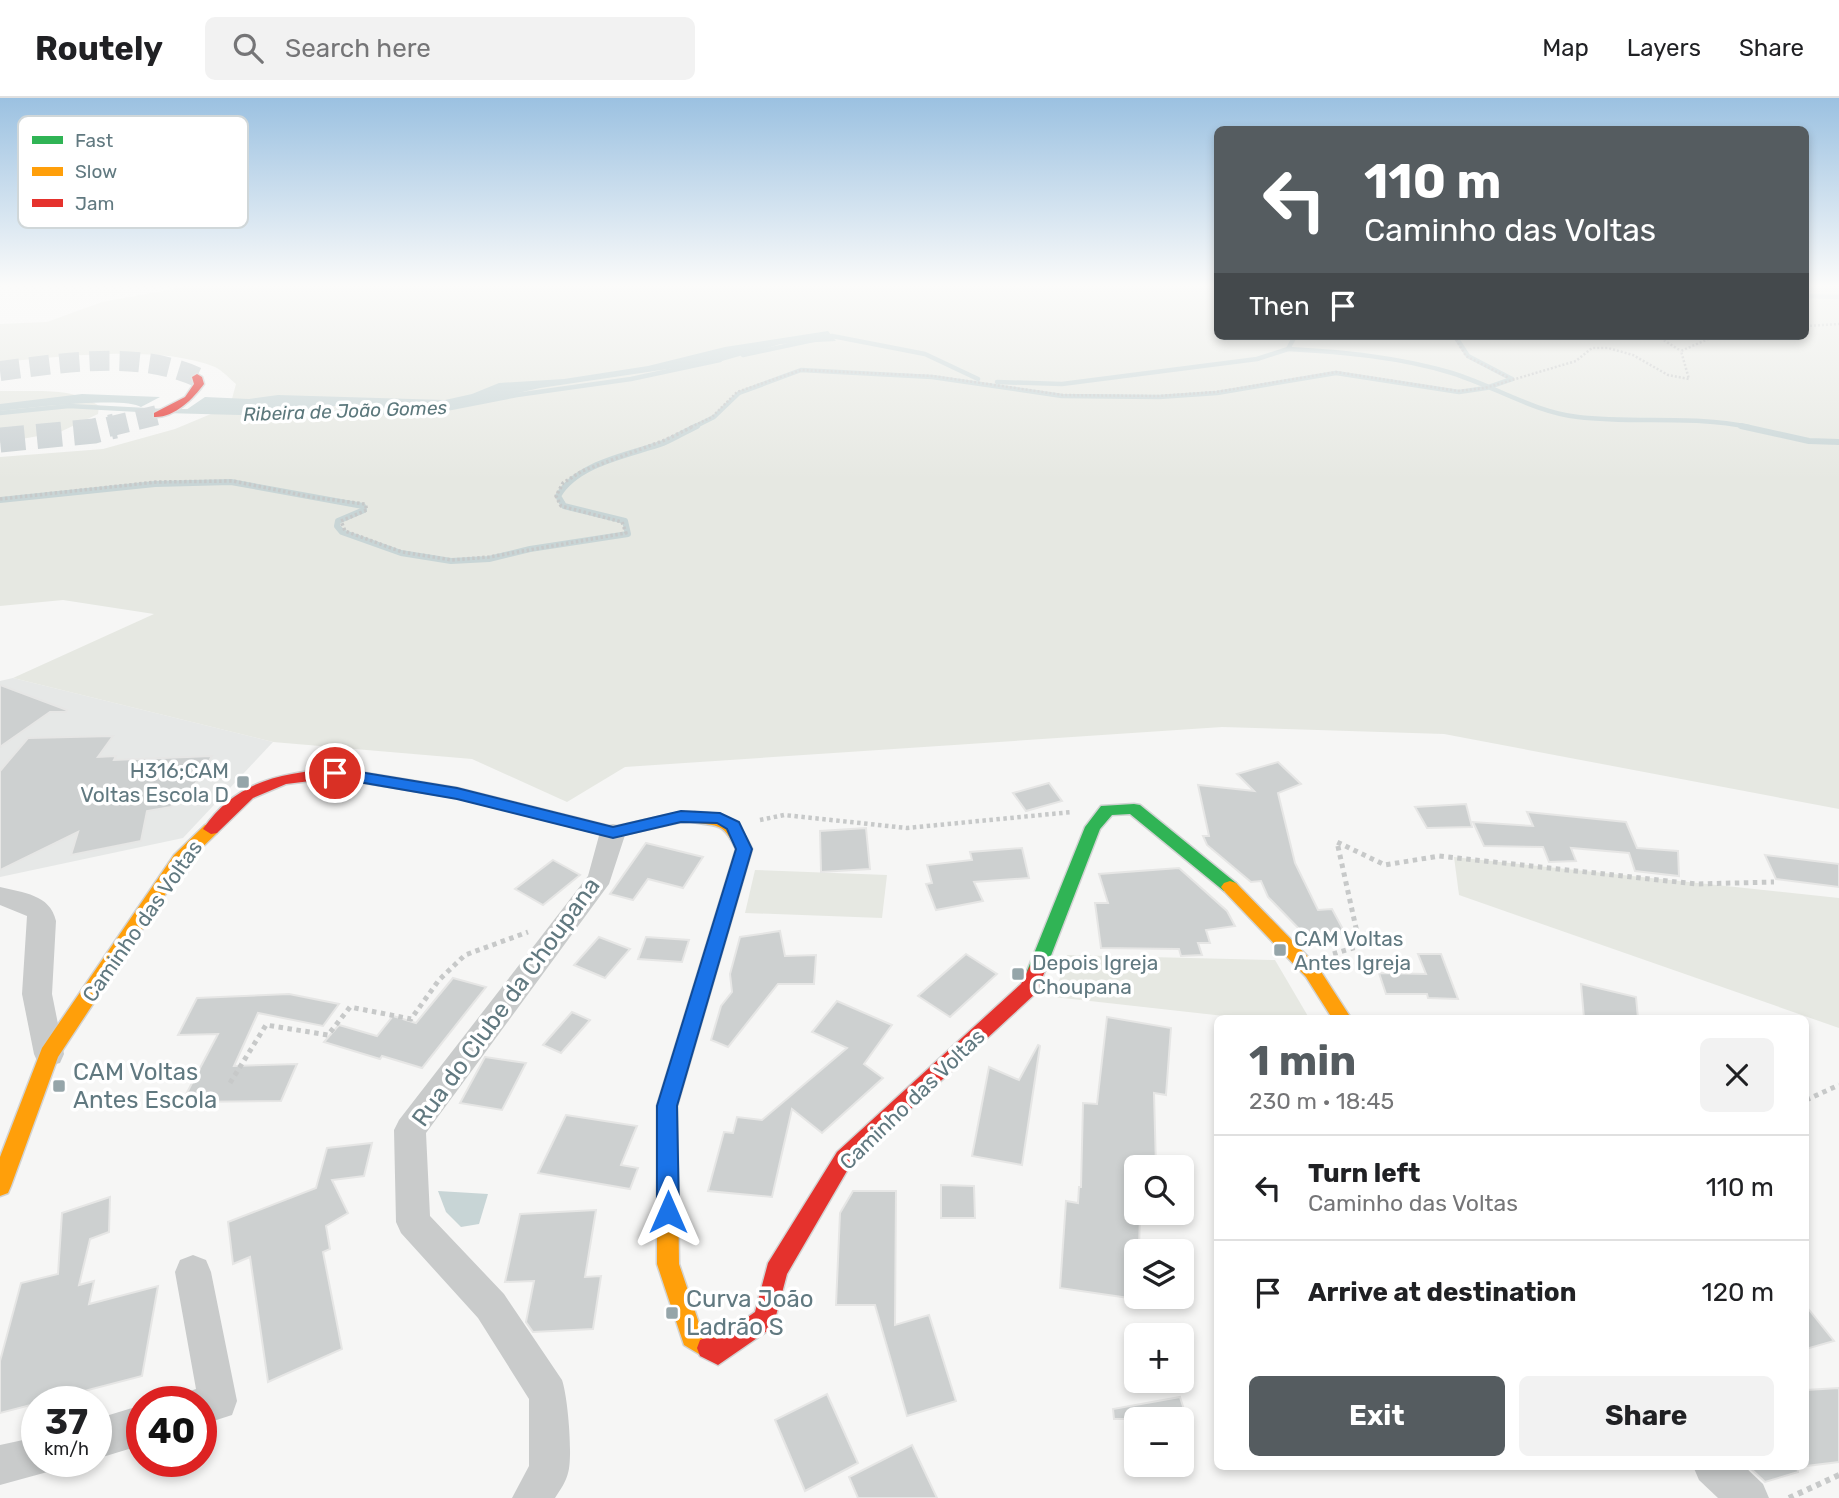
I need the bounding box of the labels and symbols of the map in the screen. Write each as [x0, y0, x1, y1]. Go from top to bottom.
legend [18, 116, 248, 228]
text: Fast [75, 129, 114, 152]
text: Slow [75, 160, 117, 183]
text: Jam [75, 192, 114, 215]
water label: Ribeira de João Gomes [243, 396, 448, 426]
pin [305, 743, 365, 803]
place label: H316;CAM Voltas Escola D [80, 758, 229, 807]
marker: H316;CAM Voltas Escola D [235, 774, 251, 790]
street label: Caminho das Voltas [77, 835, 207, 1007]
street label: Rua do Clube da Choupana [406, 872, 606, 1132]
place label: CAM Voltas Antes Igreja [1294, 926, 1411, 975]
marker: CAM Voltas Antes Igreja [1272, 942, 1288, 958]
place label: Depois Igreja Choupana [1032, 950, 1158, 999]
marker: Depois Igreja Choupana [1010, 966, 1026, 982]
street label: Caminho das Voltas [834, 1023, 990, 1175]
place label: CAM Voltas Antes Escola [73, 1058, 217, 1114]
marker: CAM Voltas Antes Escola [51, 1078, 67, 1094]
position arrow [631, 1175, 705, 1249]
place label: Curva João Ladrão S [686, 1285, 814, 1341]
marker: Curva João Ladrão S [664, 1305, 680, 1321]
speed limit sign: 40 [126, 1386, 217, 1477]

